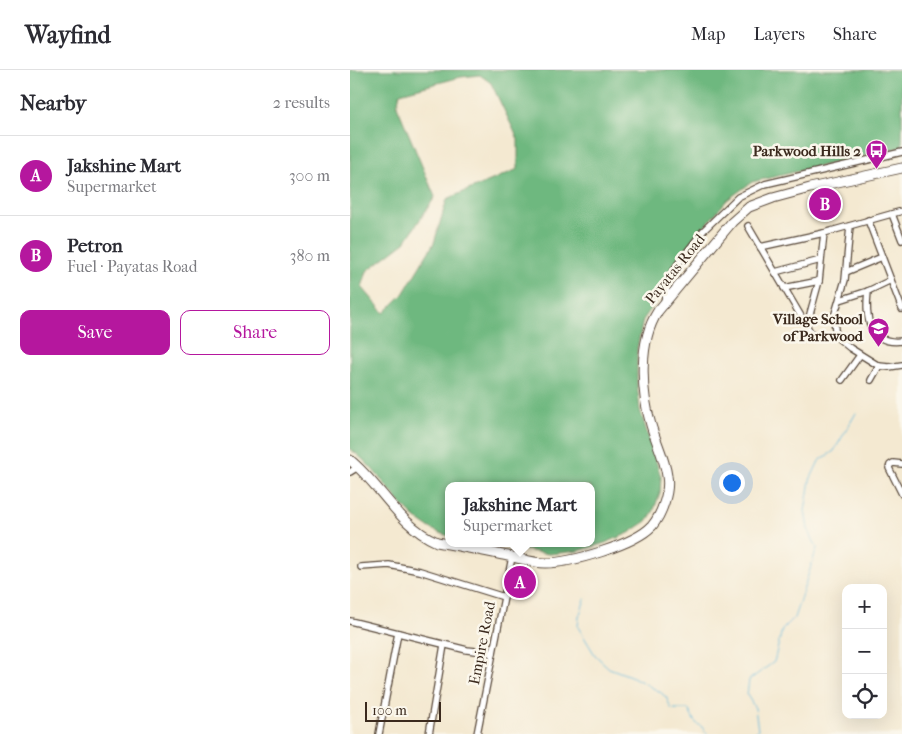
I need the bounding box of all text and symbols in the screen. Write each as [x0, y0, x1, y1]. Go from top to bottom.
text: Wayfind [25, 21, 111, 49]
text: Map [691, 24, 725, 45]
text: Layers [753, 24, 805, 45]
text: Share [833, 24, 877, 45]
text: Nearby [20, 91, 86, 115]
text: 2 results [273, 93, 330, 112]
bus stop icon: Parkwood Hills 2 [865, 139, 889, 170]
place label: Parkwood Hills 2 [753, 142, 861, 160]
text: Jakshine Mart [67, 155, 181, 177]
text: A [31, 166, 41, 185]
text: 300 m [289, 166, 330, 185]
text: Supermarket [67, 177, 157, 196]
pin: B [809, 185, 841, 223]
street label: Payatas Road [641, 230, 709, 308]
text: Petron [67, 235, 123, 257]
text: B [31, 246, 41, 265]
text: 380 m [290, 246, 330, 265]
text: Fuel · Payatas Road [67, 257, 197, 276]
button: Save [20, 310, 170, 355]
button: Share [180, 310, 330, 355]
place label: Village School of Parkwood [772, 310, 864, 345]
school or university icon: Village School of Parkwood [867, 316, 891, 347]
your location [719, 470, 745, 496]
popup [445, 482, 595, 547]
text: Jakshine Mart [463, 494, 577, 516]
text: Supermarket [463, 516, 553, 535]
pin: A [504, 563, 536, 601]
map controls [842, 584, 887, 719]
button: + [842, 584, 887, 629]
street label: Empire Road [465, 599, 499, 686]
button: − [842, 629, 887, 674]
button: locate [842, 674, 887, 719]
scale bar [365, 699, 441, 722]
text: 100 m [372, 702, 407, 719]

